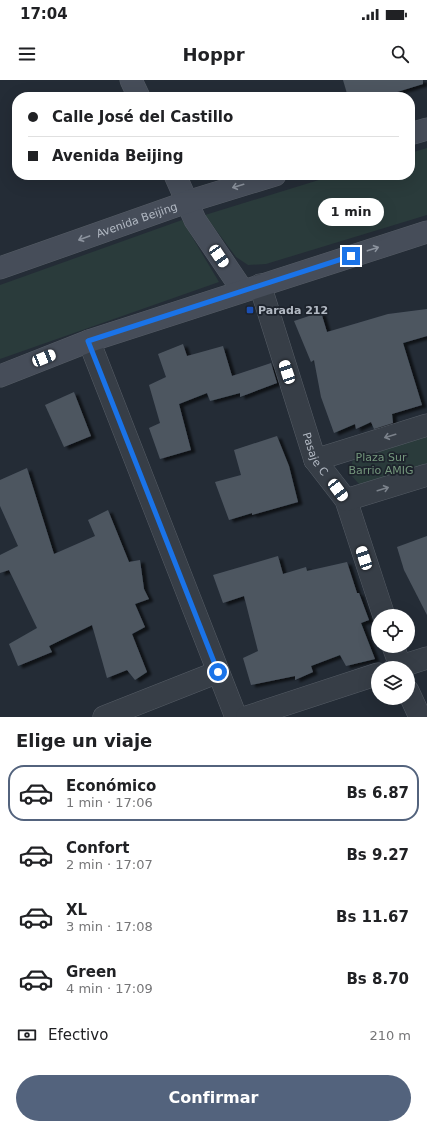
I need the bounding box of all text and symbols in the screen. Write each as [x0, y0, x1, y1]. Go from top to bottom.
text: 17:04 [20, 5, 68, 23]
icon: menu [16, 43, 38, 65]
icon: search [389, 43, 411, 65]
text: Hoppr [182, 44, 245, 65]
text: Calle José del Castillo [52, 108, 233, 126]
text: Avenida Beijing [52, 147, 183, 165]
one-way arrow [232, 183, 245, 190]
callout: 1 min [318, 198, 384, 226]
street label: Avenida Beijing [95, 199, 179, 240]
text: 1 min [331, 204, 371, 219]
one-way arrow [78, 235, 91, 242]
car [207, 243, 231, 269]
one-way arrow [366, 245, 379, 252]
route end [342, 247, 360, 265]
place label: Parada 212 [258, 304, 328, 317]
marker: Parada 212 [245, 305, 255, 315]
car [31, 348, 57, 368]
car [278, 359, 296, 385]
street label: Pasaje C [300, 431, 331, 478]
one-way arrow [383, 433, 396, 440]
park label: Plaza Sur Barrio AMIG [348, 451, 414, 477]
car [326, 477, 350, 503]
one-way arrow [376, 485, 389, 492]
car [355, 545, 373, 571]
map controls [371, 609, 415, 705]
button: locate [371, 609, 415, 653]
button: layers [371, 661, 415, 705]
route start [209, 663, 227, 681]
text: Elige un viaje [16, 730, 152, 751]
icon: car [18, 775, 54, 811]
text: Económico [66, 777, 156, 795]
text: Bs 6.87 [346, 784, 409, 802]
text: 1 min · 17:06 [66, 795, 153, 810]
icon: car [18, 837, 54, 873]
text: Confort [66, 839, 129, 857]
text: Bs 9.27 [346, 846, 409, 864]
text: 2 min · 17:07 [66, 857, 153, 872]
icon: car [18, 899, 54, 935]
text: XL [66, 901, 87, 919]
text: Bs 11.67 [336, 908, 409, 926]
text: 3 min · 17:08 [66, 919, 153, 934]
icon: car [18, 961, 54, 997]
text: Green [66, 963, 117, 981]
text: Bs 8.70 [346, 970, 409, 988]
text: 4 min · 17:09 [66, 981, 153, 996]
icon: cash [16, 1024, 38, 1046]
text: Efectivo [48, 1026, 108, 1044]
text: 210 m [369, 1028, 411, 1043]
button: Confirmar [16, 1075, 411, 1121]

